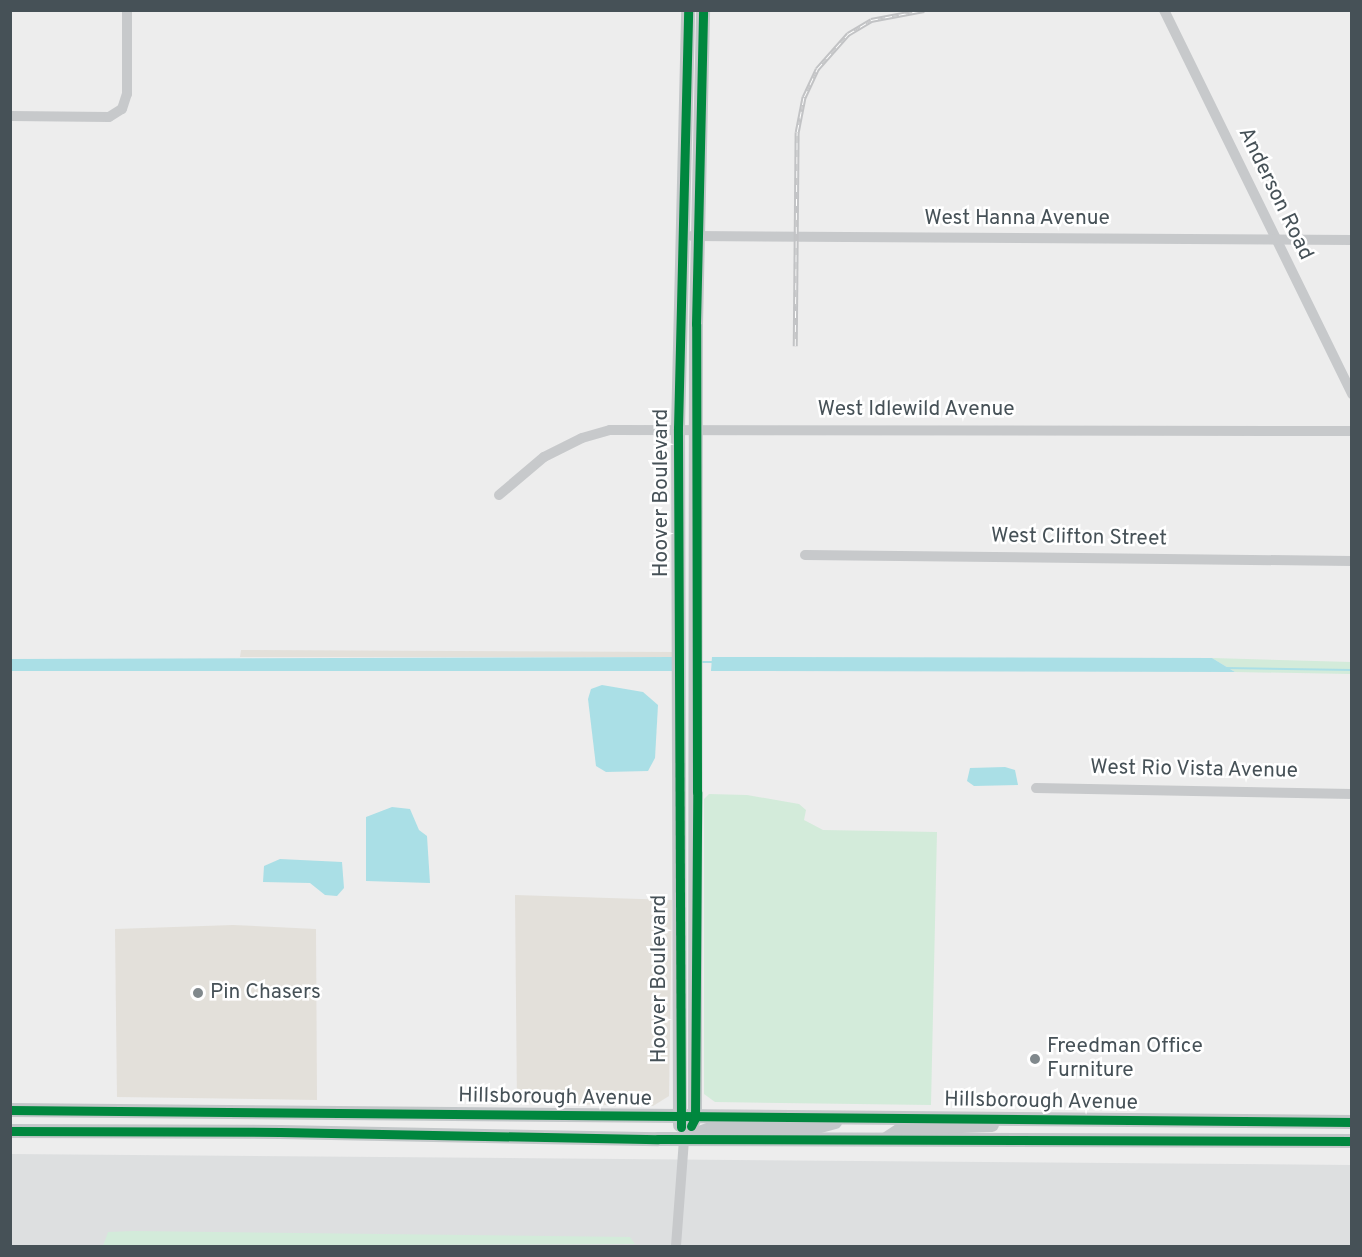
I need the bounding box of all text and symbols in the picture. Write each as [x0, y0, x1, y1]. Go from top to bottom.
street label: Anderson Road [1232, 124, 1318, 264]
street label: West Hanna Avenue [924, 206, 1110, 232]
street label: West Idlewild Avenue [817, 397, 1015, 423]
street label: Hoover Boulevard [649, 409, 675, 577]
street label: West Clifton Street [991, 524, 1167, 552]
street label: West Rio Vista Avenue [1089, 756, 1299, 784]
street label: Hoover Boulevard [647, 895, 673, 1063]
place label: Pin Chasers [210, 980, 321, 1006]
marker: Pin Chasers [191, 986, 205, 1000]
place label: Freedman Office Furniture [1047, 1034, 1203, 1084]
marker: Freedman Office Furniture [1028, 1052, 1042, 1066]
street label: Hillsborough Avenue [458, 1084, 652, 1112]
street label: Hillsborough Avenue [944, 1088, 1138, 1116]

